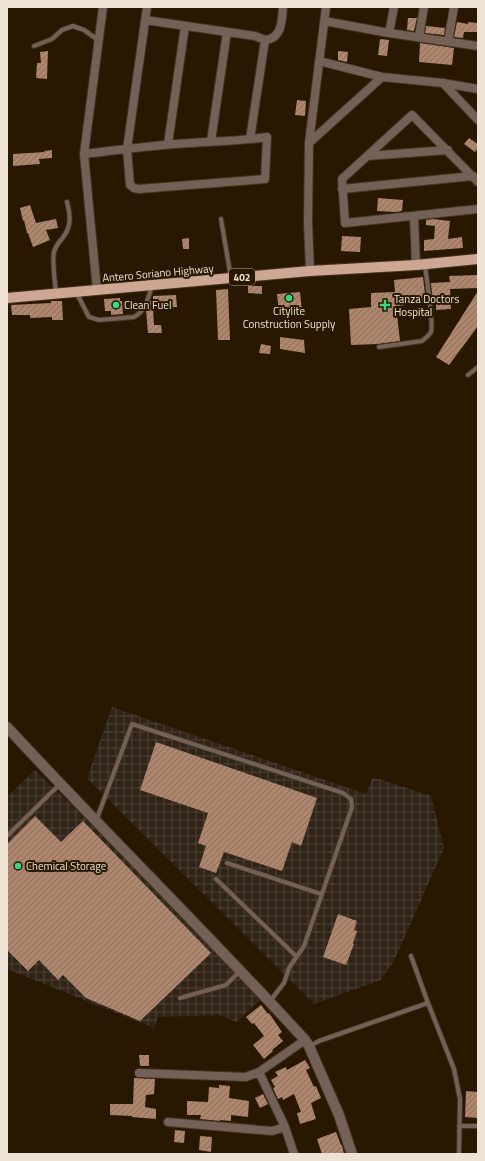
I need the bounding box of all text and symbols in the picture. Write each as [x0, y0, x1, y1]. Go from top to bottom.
street label: Antero Soriano Highway [102, 260, 215, 286]
road number: 402 [229, 269, 255, 285]
place label: Tanza Doctors Hospital [394, 291, 459, 320]
marker: Citylite Construction Supply [284, 293, 294, 303]
place label: Clean Fuel [124, 297, 171, 313]
marker: Tanza Doctors Hospital [379, 299, 391, 311]
marker: Clean Fuel [111, 300, 121, 310]
place label: Citylite Construction Supply [243, 303, 336, 332]
place label: Chemical Storage [26, 858, 107, 874]
marker: Chemical Storage [13, 861, 23, 871]

